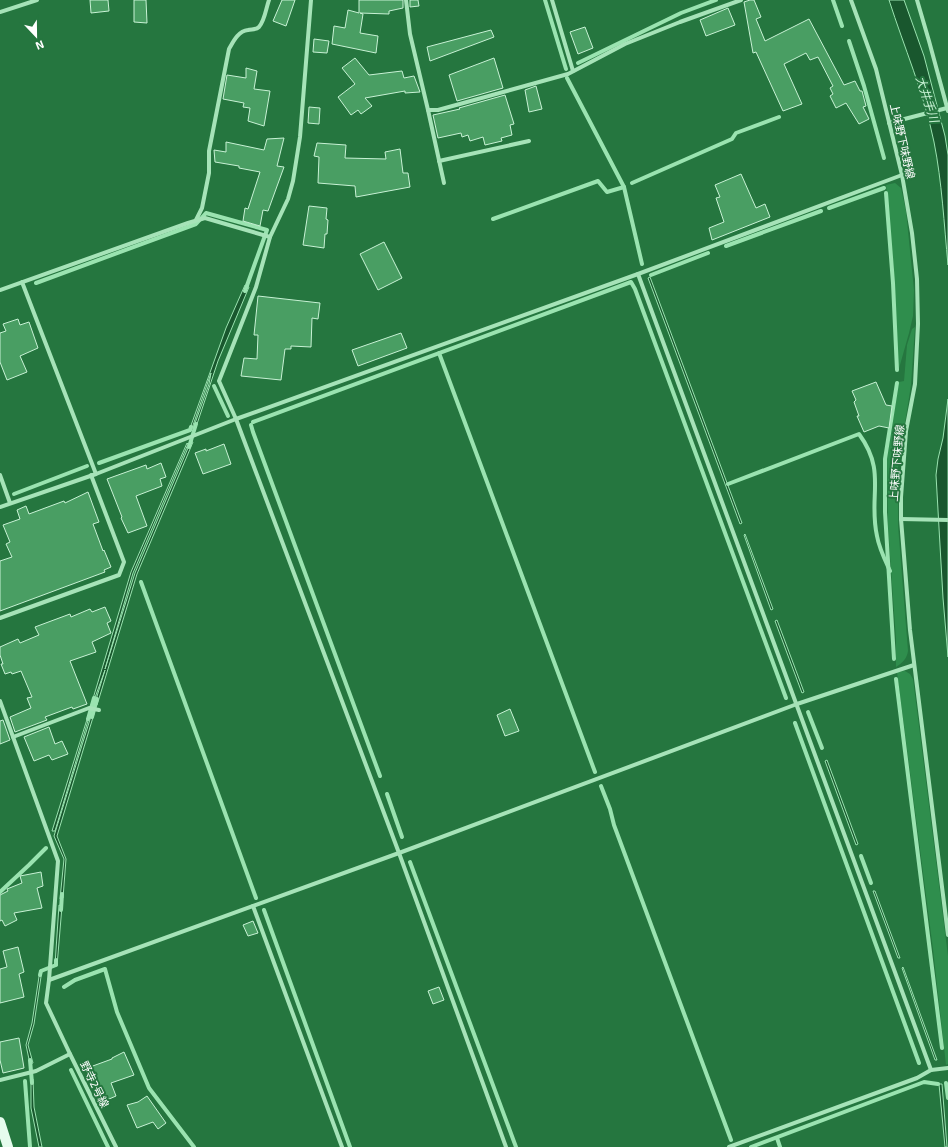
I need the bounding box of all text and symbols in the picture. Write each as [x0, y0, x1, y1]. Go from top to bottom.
north arrow [16, 16, 56, 56]
text: N [34, 38, 46, 53]
water label: 大井手川 [914, 74, 943, 126]
street label: 上味野下味野線 [888, 102, 918, 180]
street label: 上味野下味野線 [886, 424, 906, 502]
street label: 野寺2号線 [78, 1059, 112, 1109]

